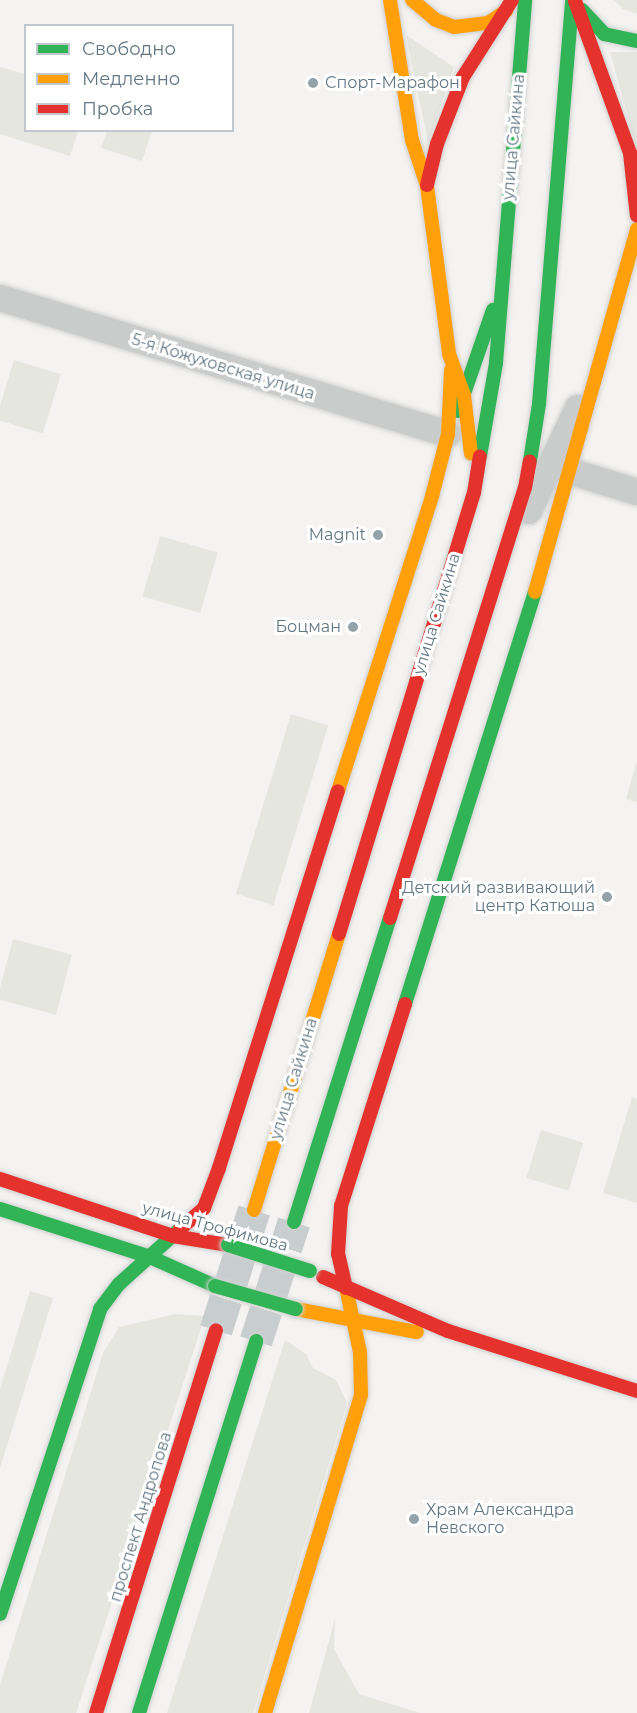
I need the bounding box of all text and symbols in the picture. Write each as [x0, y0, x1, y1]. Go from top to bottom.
legend [24, 24, 234, 132]
text: Свободно [82, 38, 176, 60]
text: Медленно [82, 68, 180, 90]
place label: Спорт-Марафон [325, 73, 460, 93]
street label: улица Сайкина [499, 73, 529, 201]
marker: Спорт-Марафон [306, 76, 320, 90]
text: Пробка [82, 98, 153, 120]
street label: 5-я Кожуховская улица [129, 330, 317, 404]
place label: Magnit [309, 525, 366, 545]
marker: Magnit [371, 528, 385, 542]
street label: улица Сайкина [409, 551, 465, 677]
place label: Боцман [275, 617, 341, 637]
marker: Боцман [346, 620, 360, 634]
place label: Детский развивающий центр Катюша [402, 878, 595, 916]
marker: Детский развивающий центр Катюша [600, 890, 614, 904]
street label: улица Сайкина [266, 1016, 322, 1142]
street label: улица Трофимова [140, 1198, 290, 1256]
street label: проспект Андропова [106, 1430, 176, 1604]
place label: Храм Александра Невского [426, 1500, 574, 1538]
marker: Храм Александра Невского [407, 1512, 421, 1526]

